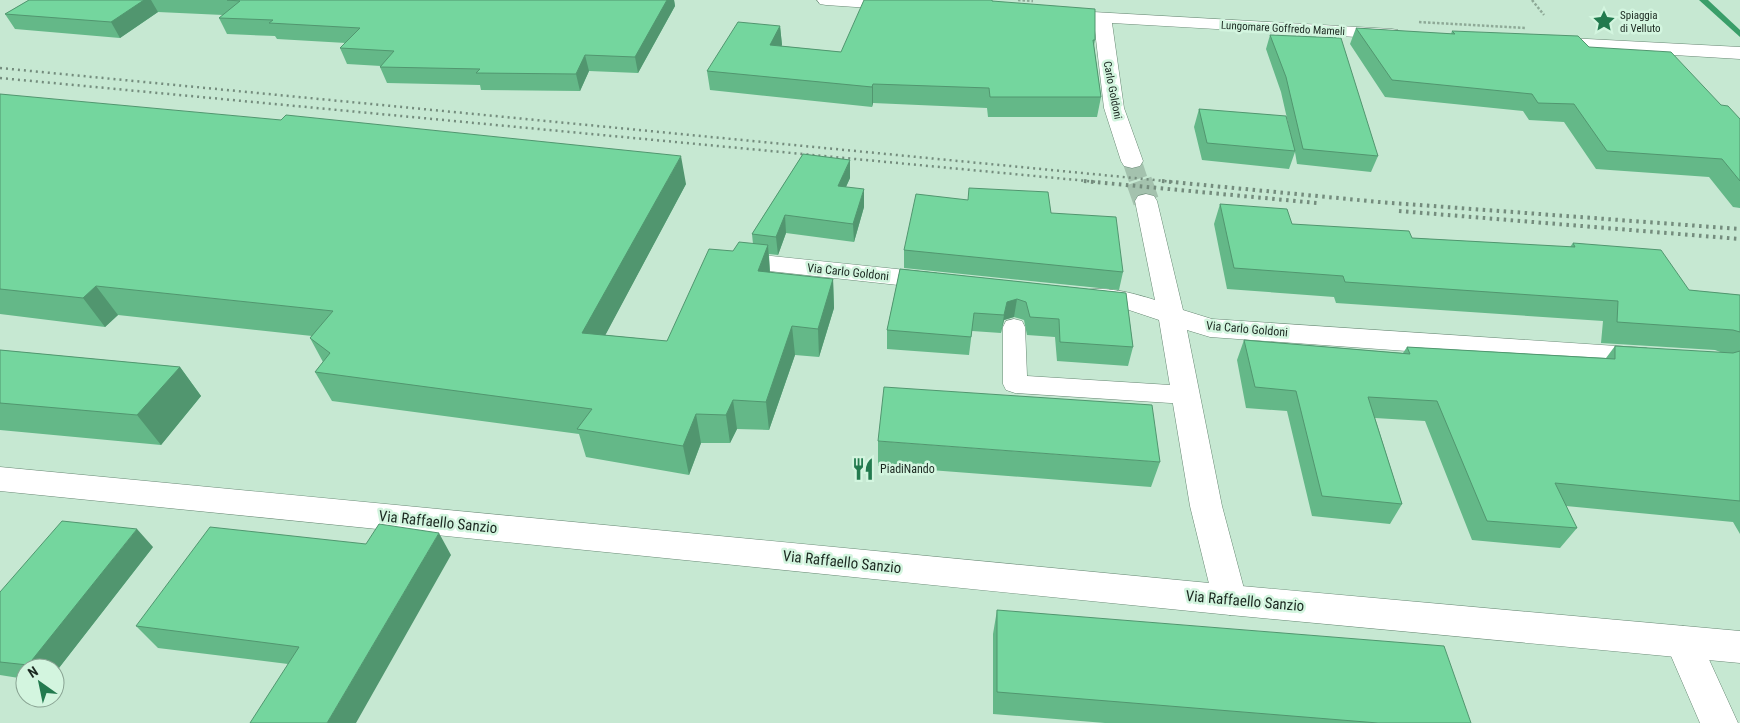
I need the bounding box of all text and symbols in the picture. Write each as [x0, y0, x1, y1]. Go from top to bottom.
place icon: Spiaggia di Velluto [1591, 8, 1617, 34]
place label: Spiaggia di Velluto [1620, 9, 1661, 35]
street label: Lungomare Goffredo Mameli [1221, 19, 1345, 38]
street label: Carlo Goldoni [1101, 60, 1125, 120]
street label: Via Carlo Goldoni [806, 261, 890, 283]
street label: Via Carlo Goldoni [1205, 318, 1289, 340]
restaurant icon: PiadiNando [850, 456, 876, 482]
place label: PiadiNando [880, 462, 935, 476]
street label: Via Raffaello Sanzio [378, 507, 498, 537]
street label: Via Raffaello Sanzio [782, 547, 902, 577]
street label: Via Raffaello Sanzio [1185, 587, 1305, 615]
north arrow [15, 658, 65, 708]
text: N [25, 663, 41, 681]

